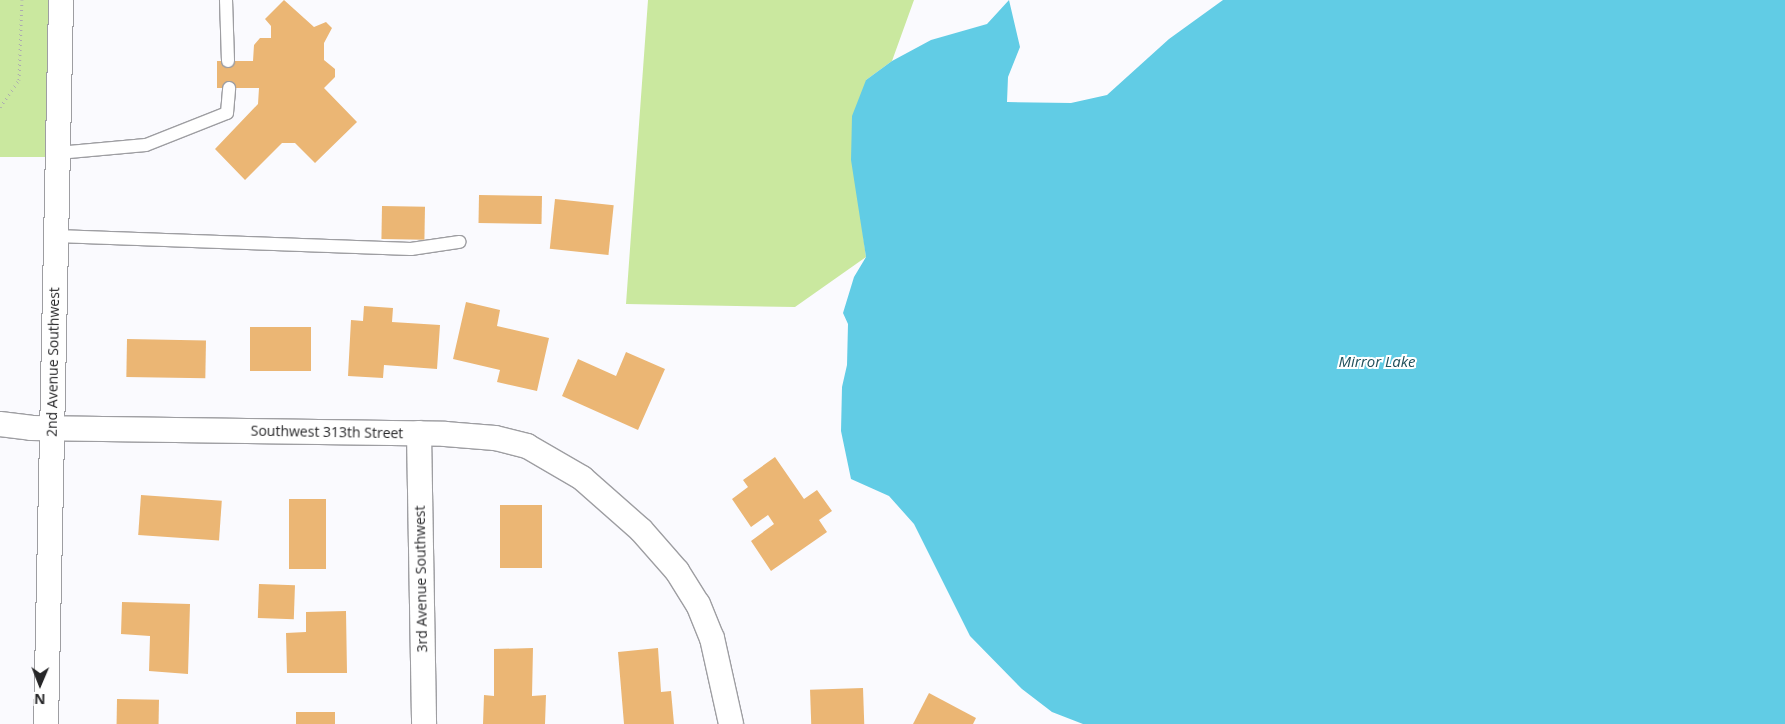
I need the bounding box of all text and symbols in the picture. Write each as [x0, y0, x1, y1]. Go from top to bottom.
street label: 2nd Avenue Southwest [43, 287, 63, 437]
water label: Mirror Lake [1339, 353, 1415, 371]
street label: Southwest 313th Street [251, 422, 403, 442]
street label: 3rd Avenue Southwest [411, 505, 431, 653]
north arrow [15, 659, 65, 709]
text: N [34, 690, 46, 709]

